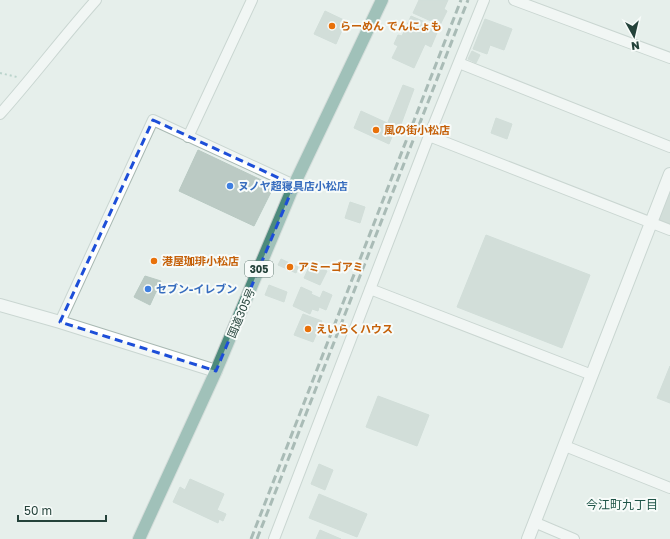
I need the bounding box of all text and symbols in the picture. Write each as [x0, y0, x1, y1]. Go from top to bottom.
north arrow [614, 16, 654, 56]
place label: らーめん でんにょも [340, 19, 442, 32]
marker: らーめん でんにょも [327, 21, 337, 31]
text: N [630, 39, 641, 53]
place label: 風の街小松店 [384, 123, 450, 136]
marker: 風の街小松店 [371, 125, 381, 135]
place label: ヌノヤ超寝具店小松店 [238, 179, 348, 192]
marker: ヌノヤ超寝具店小松店 [225, 181, 235, 191]
place label: 港屋珈琲小松店 [162, 254, 239, 267]
marker: 港屋珈琲小松店 [149, 256, 159, 266]
place label: アミーゴアミ [298, 260, 364, 273]
road number: 305 [245, 261, 273, 277]
marker: アミーゴアミ [285, 262, 295, 272]
place label: セブン-イレブン [156, 282, 237, 295]
marker: セブン-イレブン [143, 284, 153, 294]
street label: 国道305号 [224, 286, 257, 340]
place label: えいらくハウス [316, 322, 393, 335]
marker: えいらくハウス [303, 324, 313, 334]
scale bar [18, 497, 106, 523]
district label: 今江町九丁目 [586, 497, 658, 512]
text: 50 m [24, 503, 52, 518]

